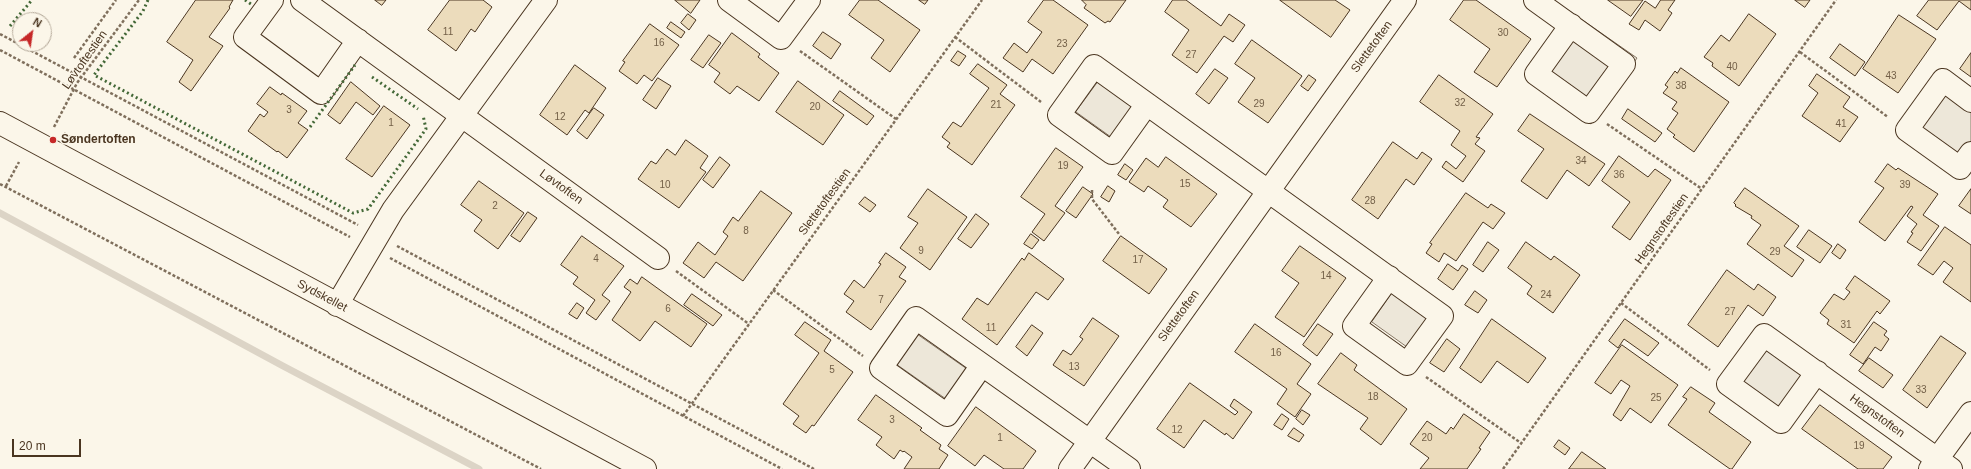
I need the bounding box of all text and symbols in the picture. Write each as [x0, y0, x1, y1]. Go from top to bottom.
north arrow [12, 12, 52, 52]
text: N [31, 15, 44, 30]
street label: Slettetoften [1348, 18, 1396, 76]
house number: 11 [443, 26, 453, 38]
house number: 30 [1497, 27, 1509, 39]
street label: Løvtoftestien [59, 28, 111, 92]
house number: 16 [653, 37, 665, 49]
house number: 23 [1056, 38, 1068, 50]
house number: 27 [1185, 49, 1197, 61]
house number: 40 [1726, 61, 1738, 73]
house number: 43 [1885, 70, 1897, 82]
house number: 38 [1675, 80, 1687, 92]
house number: 32 [1454, 97, 1466, 109]
house number: 29 [1253, 98, 1265, 110]
house number: 21 [990, 99, 1002, 111]
house number: 20 [809, 101, 821, 113]
house number: 3 [286, 104, 292, 116]
house number: 12 [554, 111, 566, 123]
house number: 1 [388, 117, 394, 129]
house number: 41 [1835, 118, 1847, 130]
place label: Søndertoften [61, 133, 136, 147]
marker: Søndertoften [48, 135, 58, 145]
house number: 34 [1575, 155, 1587, 167]
house number: 19 [1057, 160, 1069, 172]
street label: Løvtoften [537, 166, 585, 208]
street label: Slettetoftestien [796, 166, 854, 238]
house number: 36 [1613, 169, 1625, 181]
house number: 15 [1179, 178, 1191, 190]
house number: 10 [659, 179, 671, 191]
house number: 39 [1899, 179, 1911, 191]
street label: Hegnstoftestien [1632, 191, 1692, 267]
house number: 28 [1364, 195, 1376, 207]
house number: 2 [492, 200, 498, 212]
house number: 8 [743, 225, 749, 237]
house number: 9 [918, 245, 924, 257]
house number: 29 [1769, 246, 1781, 258]
house number: 4 [593, 253, 599, 265]
house number: 17 [1132, 254, 1144, 266]
house number: 14 [1320, 270, 1332, 282]
street label: Sydskellet [294, 277, 350, 315]
street label: Slettetoften [1155, 287, 1203, 345]
house number: 24 [1540, 289, 1552, 301]
house number: 7 [878, 294, 884, 306]
house number: 6 [665, 303, 671, 315]
house number: 27 [1724, 306, 1736, 318]
house number: 31 [1840, 319, 1852, 331]
house number: 11 [986, 322, 996, 334]
house number: 16 [1270, 347, 1282, 359]
house number: 13 [1068, 361, 1080, 373]
house number: 5 [829, 364, 835, 376]
house number: 33 [1915, 384, 1927, 396]
house number: 18 [1367, 391, 1379, 403]
street label: Hegnstoften [1847, 391, 1907, 441]
house number: 25 [1650, 392, 1662, 404]
house number: 3 [889, 414, 895, 426]
house number: 12 [1171, 424, 1183, 436]
scale bar [14, 431, 83, 457]
house number: 1 [997, 432, 1003, 444]
house number: 20 [1421, 432, 1433, 444]
text: 20 m [19, 439, 46, 453]
house number: 19 [1853, 440, 1865, 452]

